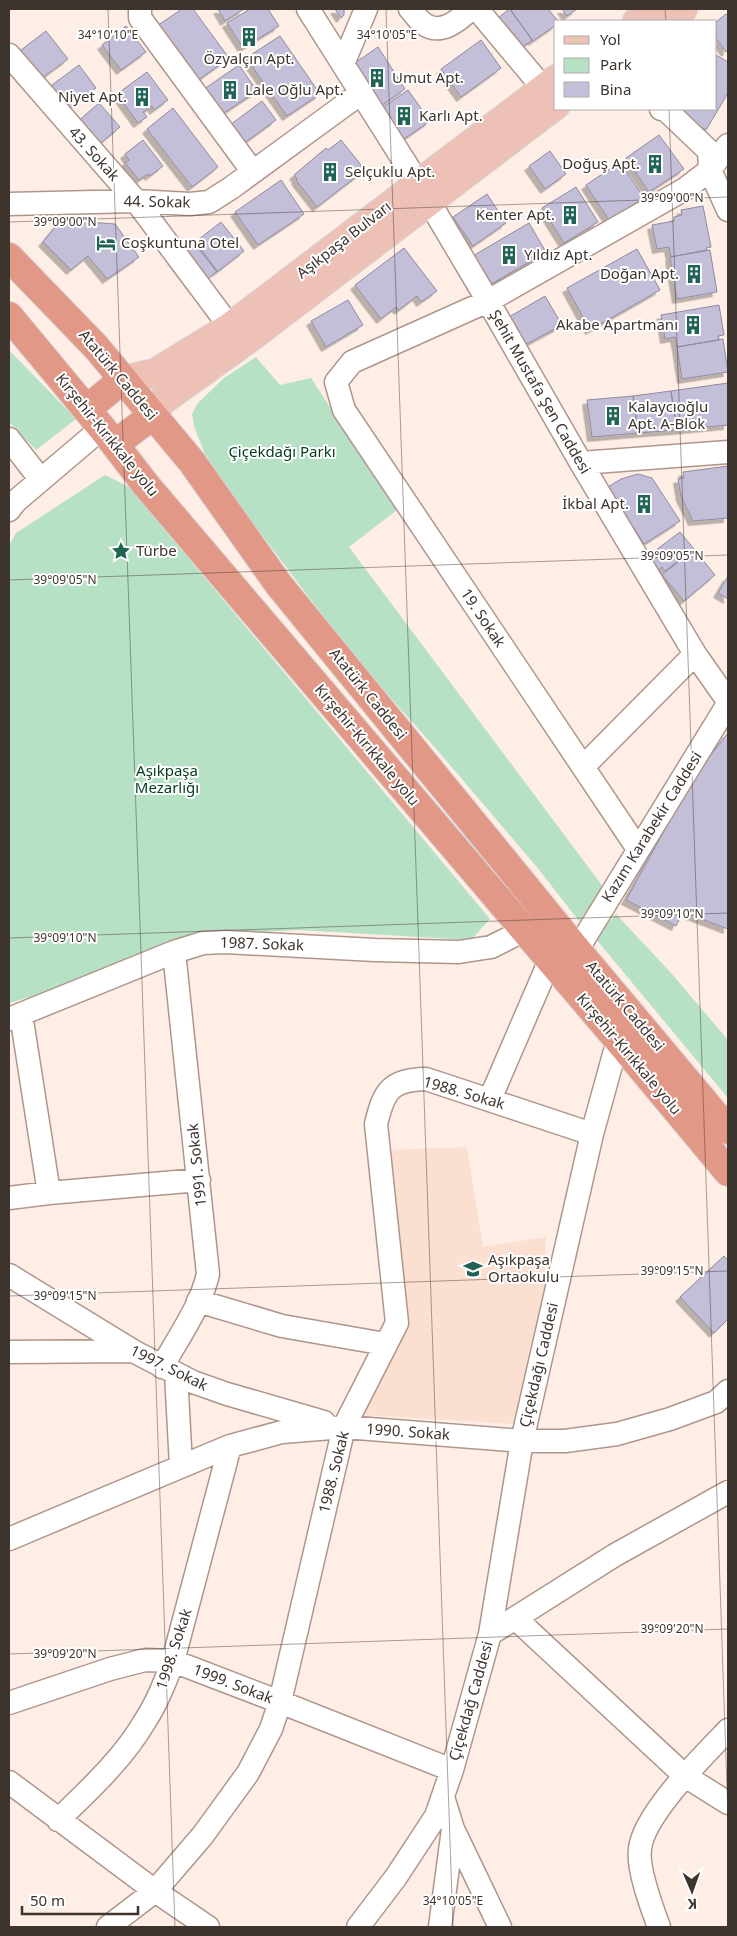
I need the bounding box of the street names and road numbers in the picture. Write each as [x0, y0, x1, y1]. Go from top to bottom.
street label: 43. Sokak [65, 122, 125, 185]
street label: 44. Sokak [123, 190, 191, 212]
street label: Aşıkpaşa Bulvarı [292, 196, 395, 282]
street label: Şehit Mustafa Şen Caddesi [486, 306, 596, 477]
street label: Atatürk Caddesi [75, 325, 162, 424]
street label: Kırşehir-Kırıkkale yolu [52, 369, 164, 500]
street label: 19. Sokak [457, 584, 511, 651]
street label: Atatürk Caddesi [326, 644, 412, 743]
street label: Kırşehir-Kırıkkale yolu [311, 679, 425, 809]
street label: Kazım Karabekir Caddesi [597, 747, 706, 906]
street label: 1987. Sokak [220, 932, 304, 954]
street label: Atatürk Caddesi [582, 956, 669, 1055]
street label: Kırşehir-Kırıkkale yolu [573, 988, 687, 1118]
street label: 1988. Sokak [421, 1071, 507, 1113]
street label: 1991. Sokak [182, 1122, 210, 1208]
street label: Çiçekdağı Caddesi [514, 1300, 562, 1429]
street label: 1997. Sokak [127, 1340, 212, 1395]
street label: 1990. Sokak [365, 1418, 451, 1444]
street label: 1988. Sokak [313, 1429, 353, 1515]
street label: 1998. Sokak [151, 1606, 196, 1692]
street label: Çiçekdağ Caddesi [443, 1639, 497, 1763]
street label: 1999. Sokak [191, 1659, 276, 1707]

